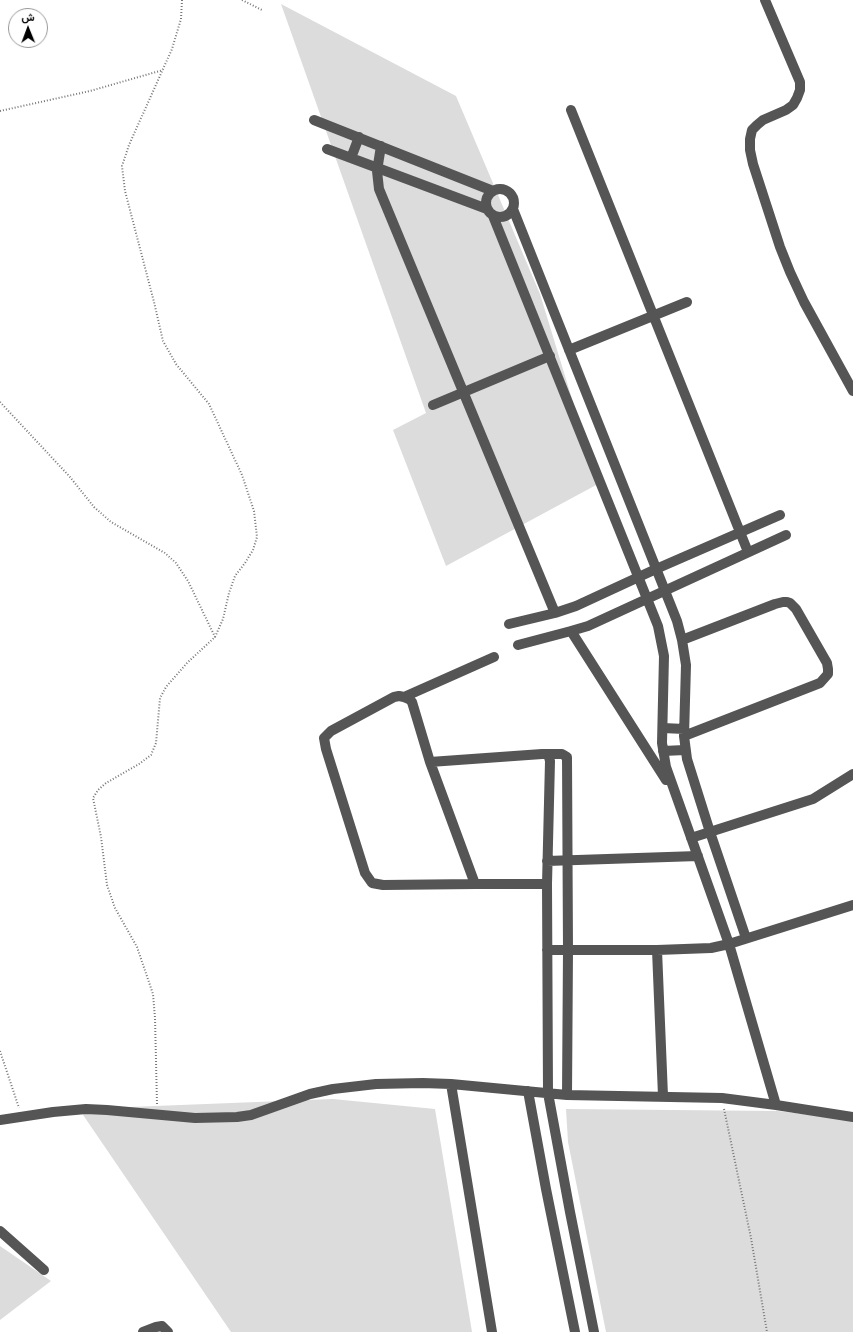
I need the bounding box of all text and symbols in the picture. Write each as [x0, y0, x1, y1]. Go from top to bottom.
north arrow [8, 8, 48, 48]
text: ش [21, 10, 35, 24]

